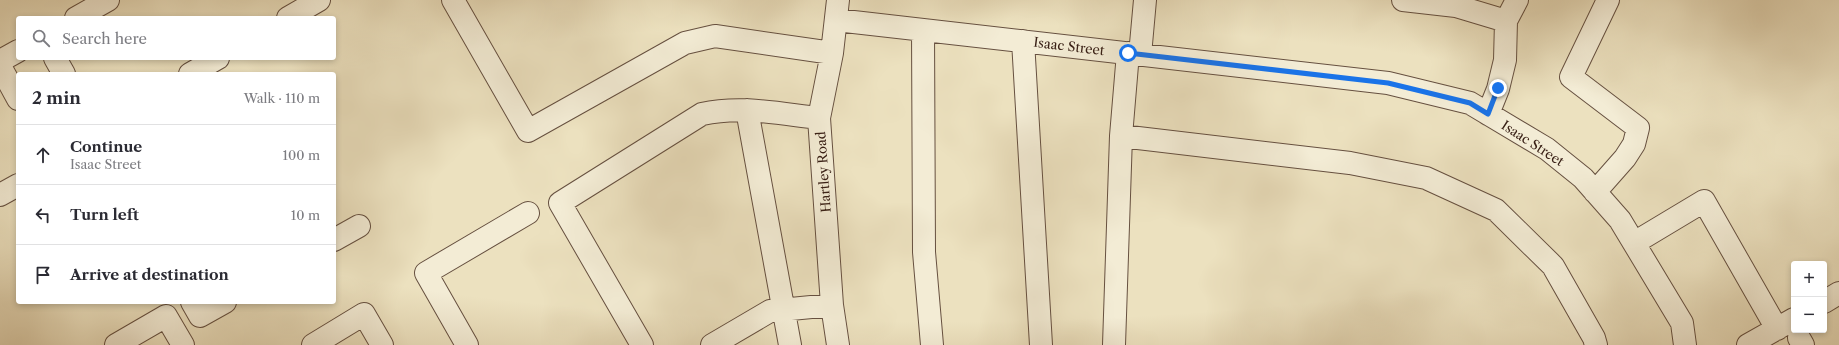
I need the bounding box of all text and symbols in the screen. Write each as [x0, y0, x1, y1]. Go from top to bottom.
search box [16, 16, 336, 60]
icon: search [30, 27, 52, 49]
text: Search here [62, 29, 147, 48]
street label: Isaac Street [1033, 34, 1106, 58]
route start [1119, 44, 1137, 62]
route end [1489, 79, 1507, 97]
text: 2 min [32, 88, 81, 108]
text: Walk · 110 m [244, 90, 320, 106]
street label: Isaac Street [1499, 117, 1568, 169]
street label: Hartley Road [812, 131, 834, 213]
text: Continue [70, 137, 142, 156]
icon: ahead [32, 144, 54, 166]
text: 100 m [282, 147, 320, 163]
text: Isaac Street [70, 156, 141, 172]
icon: left [32, 204, 54, 226]
text: Turn left [70, 205, 139, 224]
text: 10 m [291, 207, 320, 223]
map controls [1791, 261, 1827, 333]
button: + [1791, 261, 1827, 297]
icon: arrive [32, 264, 54, 286]
text: Arrive at destination [70, 265, 229, 284]
button: − [1791, 297, 1827, 333]

